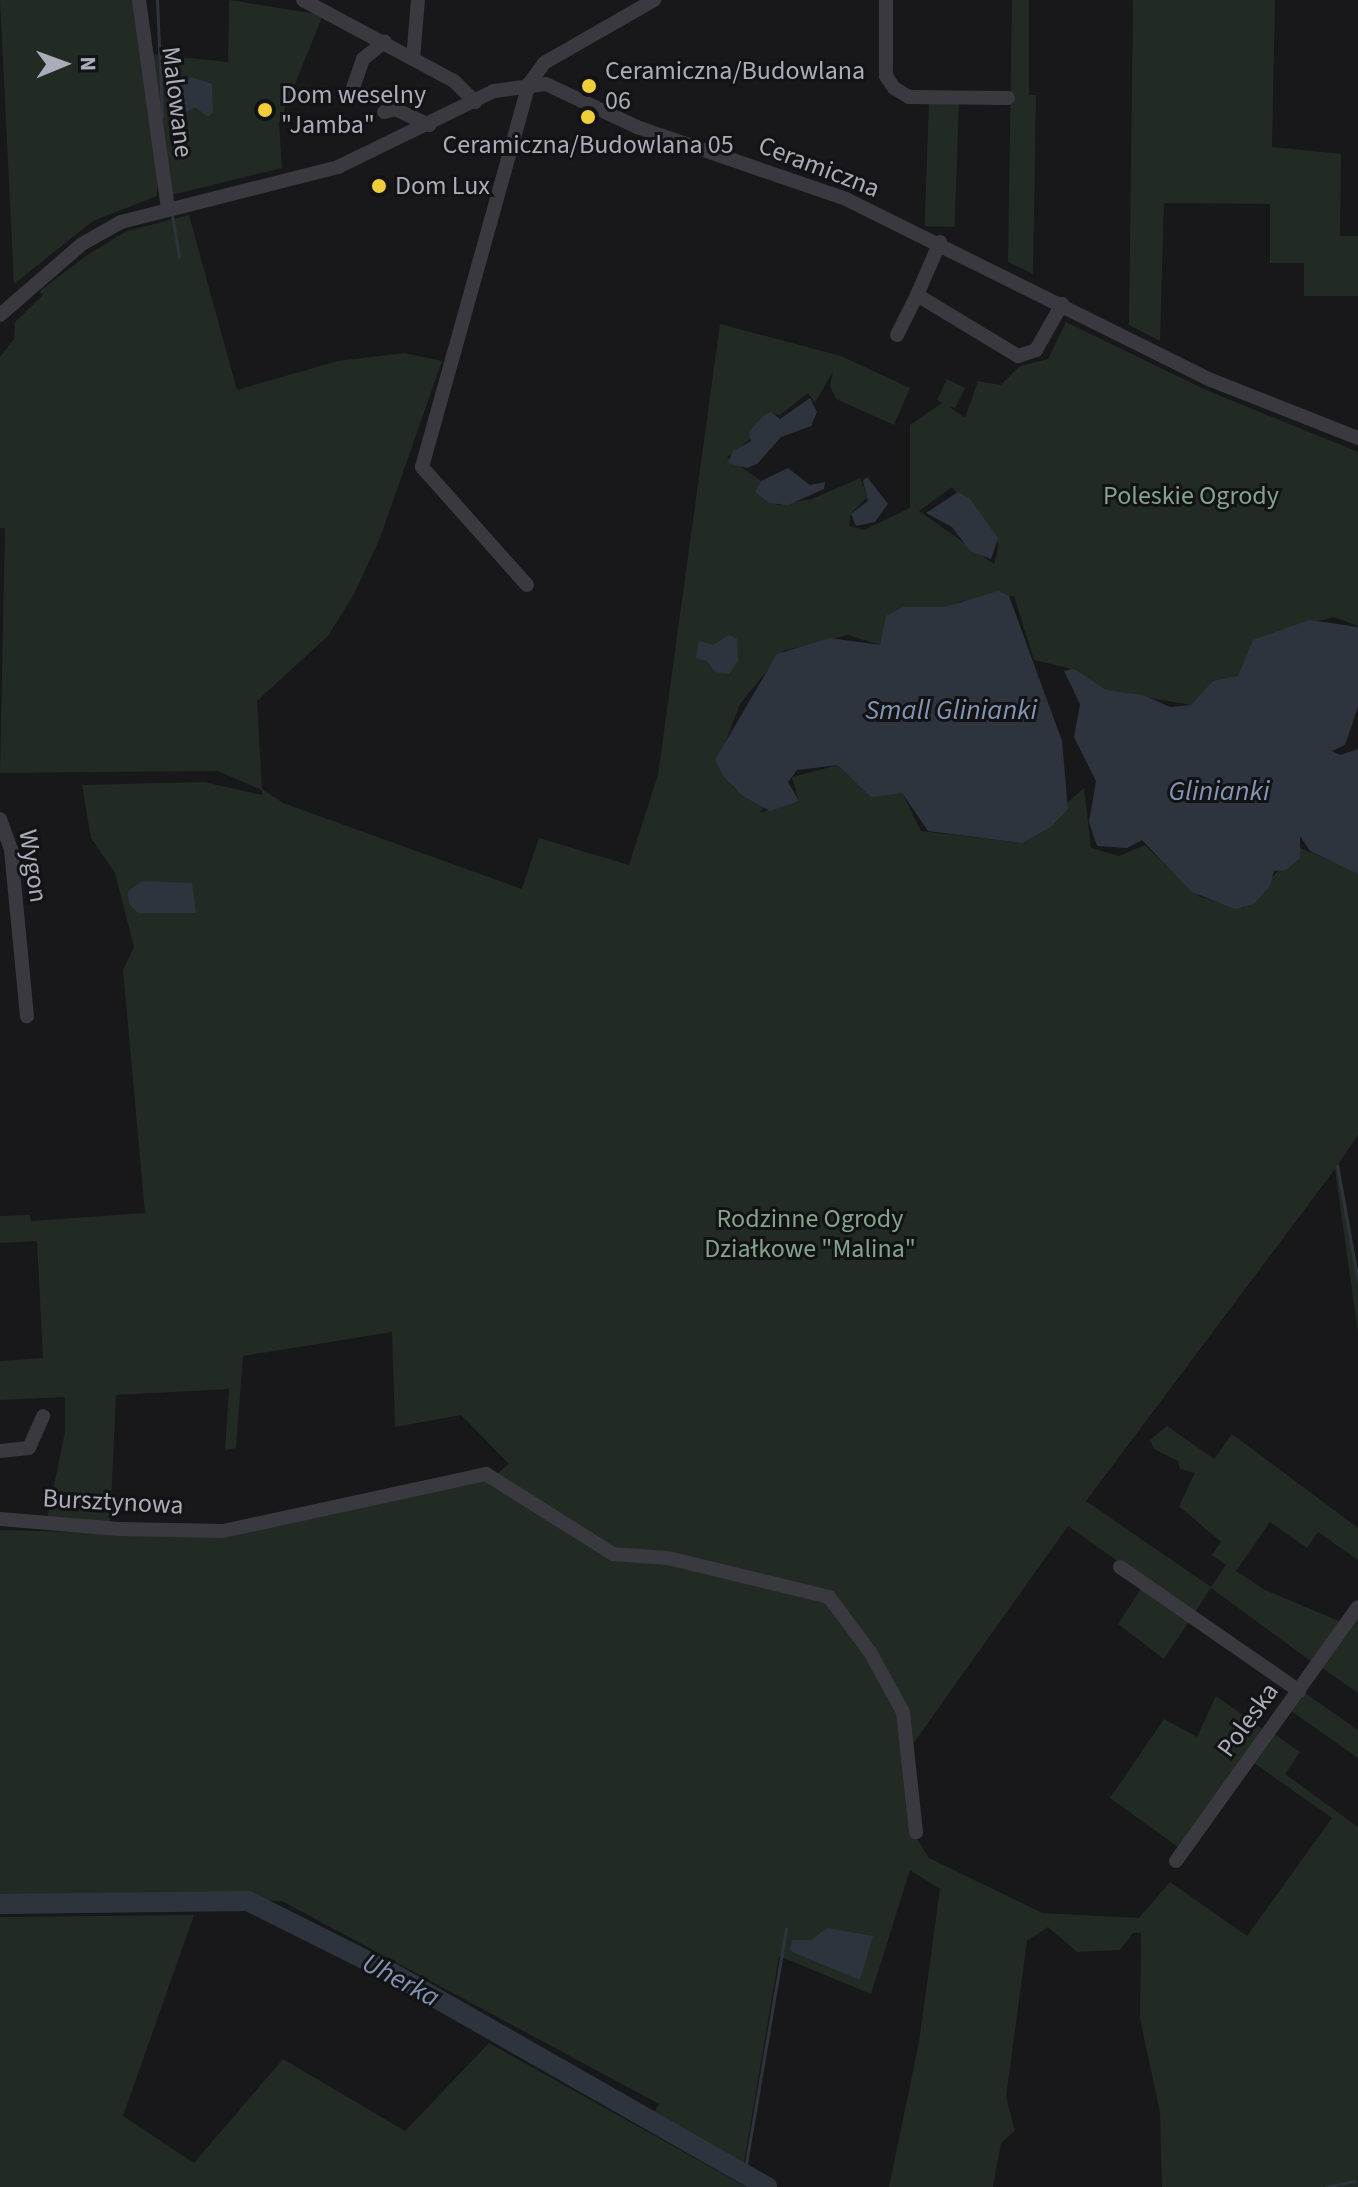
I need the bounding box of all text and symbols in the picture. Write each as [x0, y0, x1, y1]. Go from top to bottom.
north arrow [24, 24, 104, 104]
street label: Malowane [155, 45, 199, 159]
place label: Ceramiczna/Budowlana 06 [605, 55, 865, 116]
text: N [72, 56, 104, 71]
marker: Ceramiczna/Budowlana 06 [580, 77, 598, 95]
place label: Dom weselny "Jamba" [281, 79, 426, 140]
marker: Dom weselny "Jamba" [256, 101, 274, 119]
marker: Ceramiczna/Budowlana 05 [579, 108, 597, 126]
place label: Ceramiczna/Budowlana 05 [442, 129, 734, 161]
street label: Ceramiczna [754, 130, 884, 204]
place label: Dom Lux [395, 170, 490, 202]
marker: Dom Lux [370, 177, 388, 195]
park label: Poleskie Ogrody [1103, 480, 1279, 512]
water label: Small Glinianki [865, 693, 1037, 727]
water label: Glinianki [1168, 774, 1270, 808]
street label: Wygon [12, 827, 54, 905]
park label: Rodzinne Ogrody Działkowe "Malina" [704, 1203, 916, 1264]
street label: Bursztynowa [42, 1483, 184, 1521]
street label: Poleska [1211, 1677, 1285, 1763]
water label: Uherka [357, 1946, 445, 2014]

